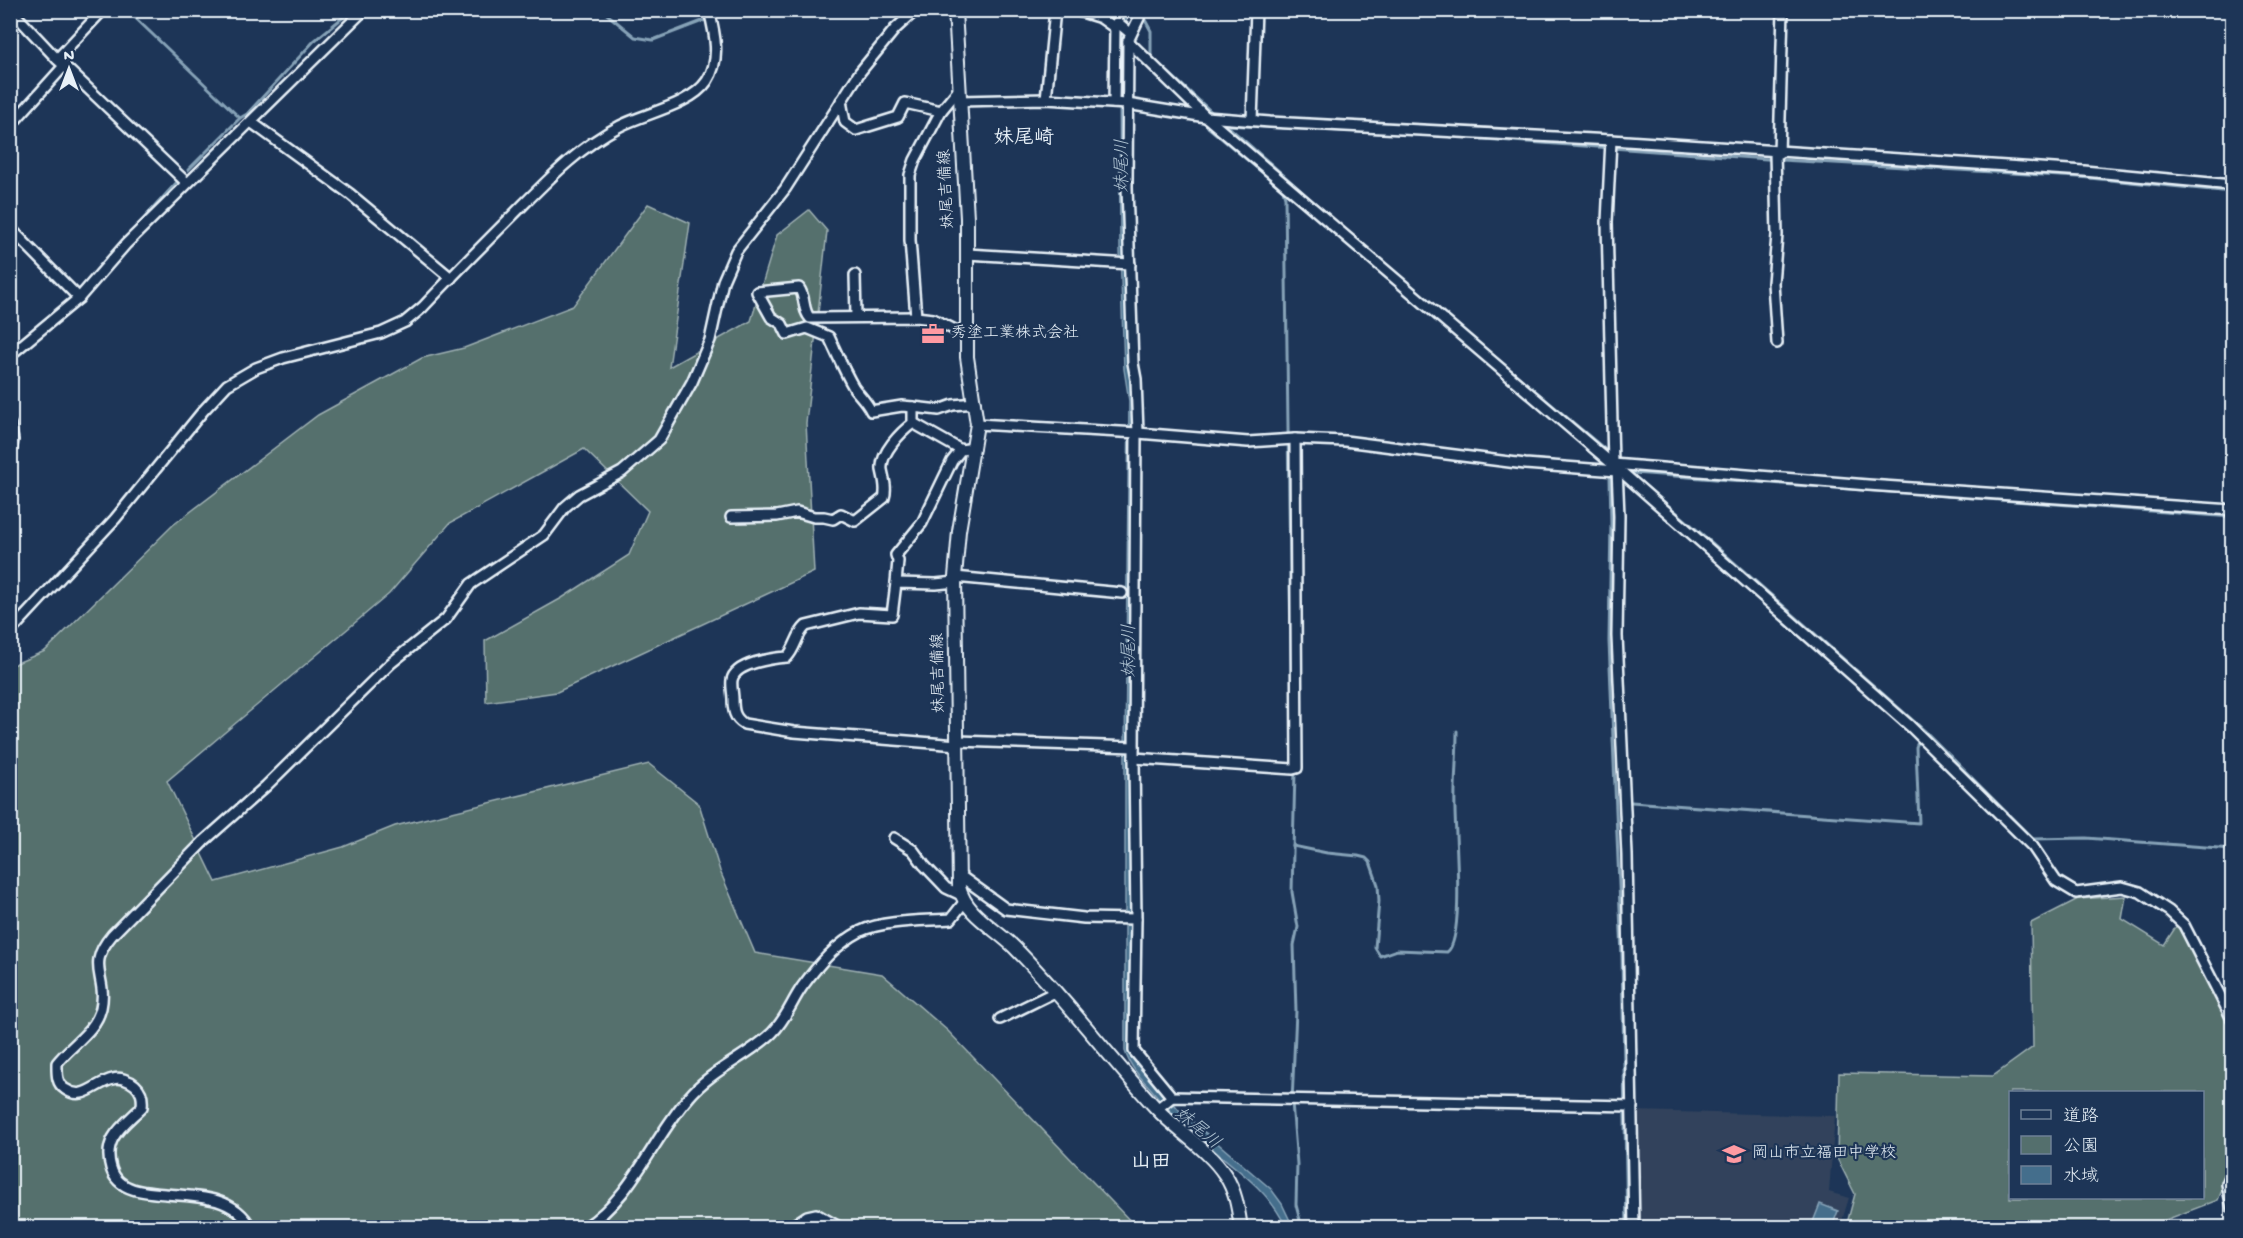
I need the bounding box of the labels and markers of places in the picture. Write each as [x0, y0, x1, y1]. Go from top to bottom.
office icon: 秀塗工業株式会社 [920, 321, 946, 347]
place label: 秀塗工業株式会社 [951, 323, 1079, 344]
school or university icon: 岡山市立福田中学校 [1721, 1141, 1747, 1167]
place label: 岡山市立福田中学校 [1752, 1144, 1896, 1164]

